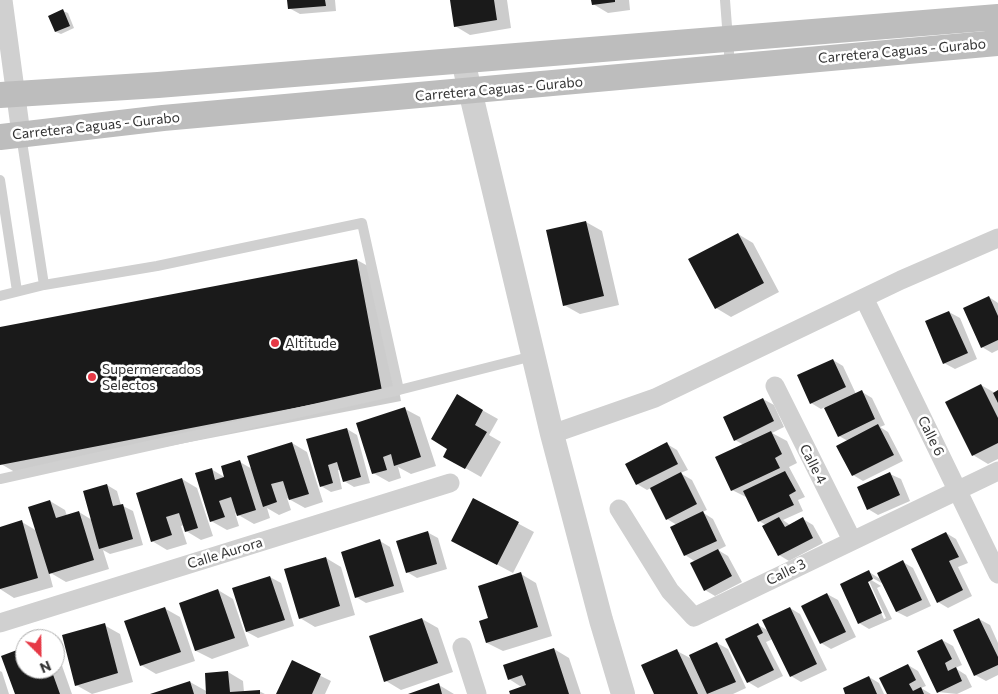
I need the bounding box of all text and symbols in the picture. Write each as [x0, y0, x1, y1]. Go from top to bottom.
street label: Carretera Caguas - Gurabo [817, 35, 987, 67]
street label: Carretera Caguas - Gurabo [414, 73, 584, 105]
street label: Carretera Caguas - Gurabo [11, 109, 181, 143]
place label: Altitude [285, 335, 337, 351]
marker: Altitude [269, 337, 281, 349]
place label: Supermercados Selectos [102, 361, 201, 394]
marker: Supermercados Selectos [86, 371, 98, 383]
street label: Calle 6 [914, 413, 948, 459]
street label: Calle 4 [796, 441, 830, 487]
street label: Calle Aurora [185, 534, 265, 572]
street label: Calle 3 [763, 555, 809, 589]
north arrow [15, 629, 65, 679]
text: N [38, 657, 54, 677]

